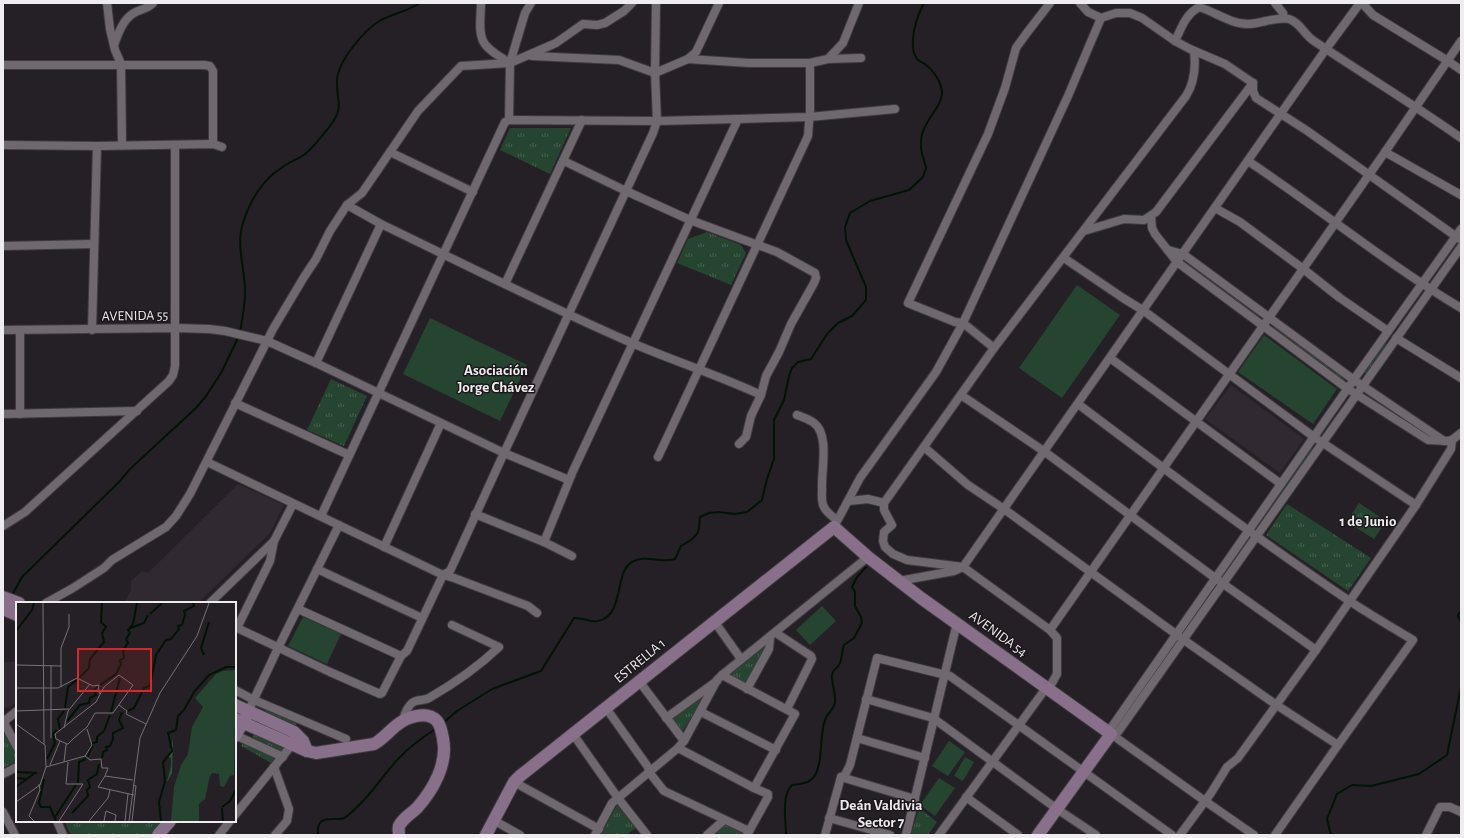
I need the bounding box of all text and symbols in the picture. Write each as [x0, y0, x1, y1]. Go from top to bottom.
street label: AVENIDA 55 [102, 308, 169, 324]
district label: Asociación Jorge Chávez [458, 363, 534, 395]
district label: 1 de Junio [1340, 514, 1396, 529]
inset map [16, 602, 236, 822]
street label: AVENIDA 54 [967, 608, 1030, 660]
street label: ESTRELLA 1 [612, 636, 668, 686]
district label: Deán Valdivia Sector 7 [840, 798, 922, 830]

